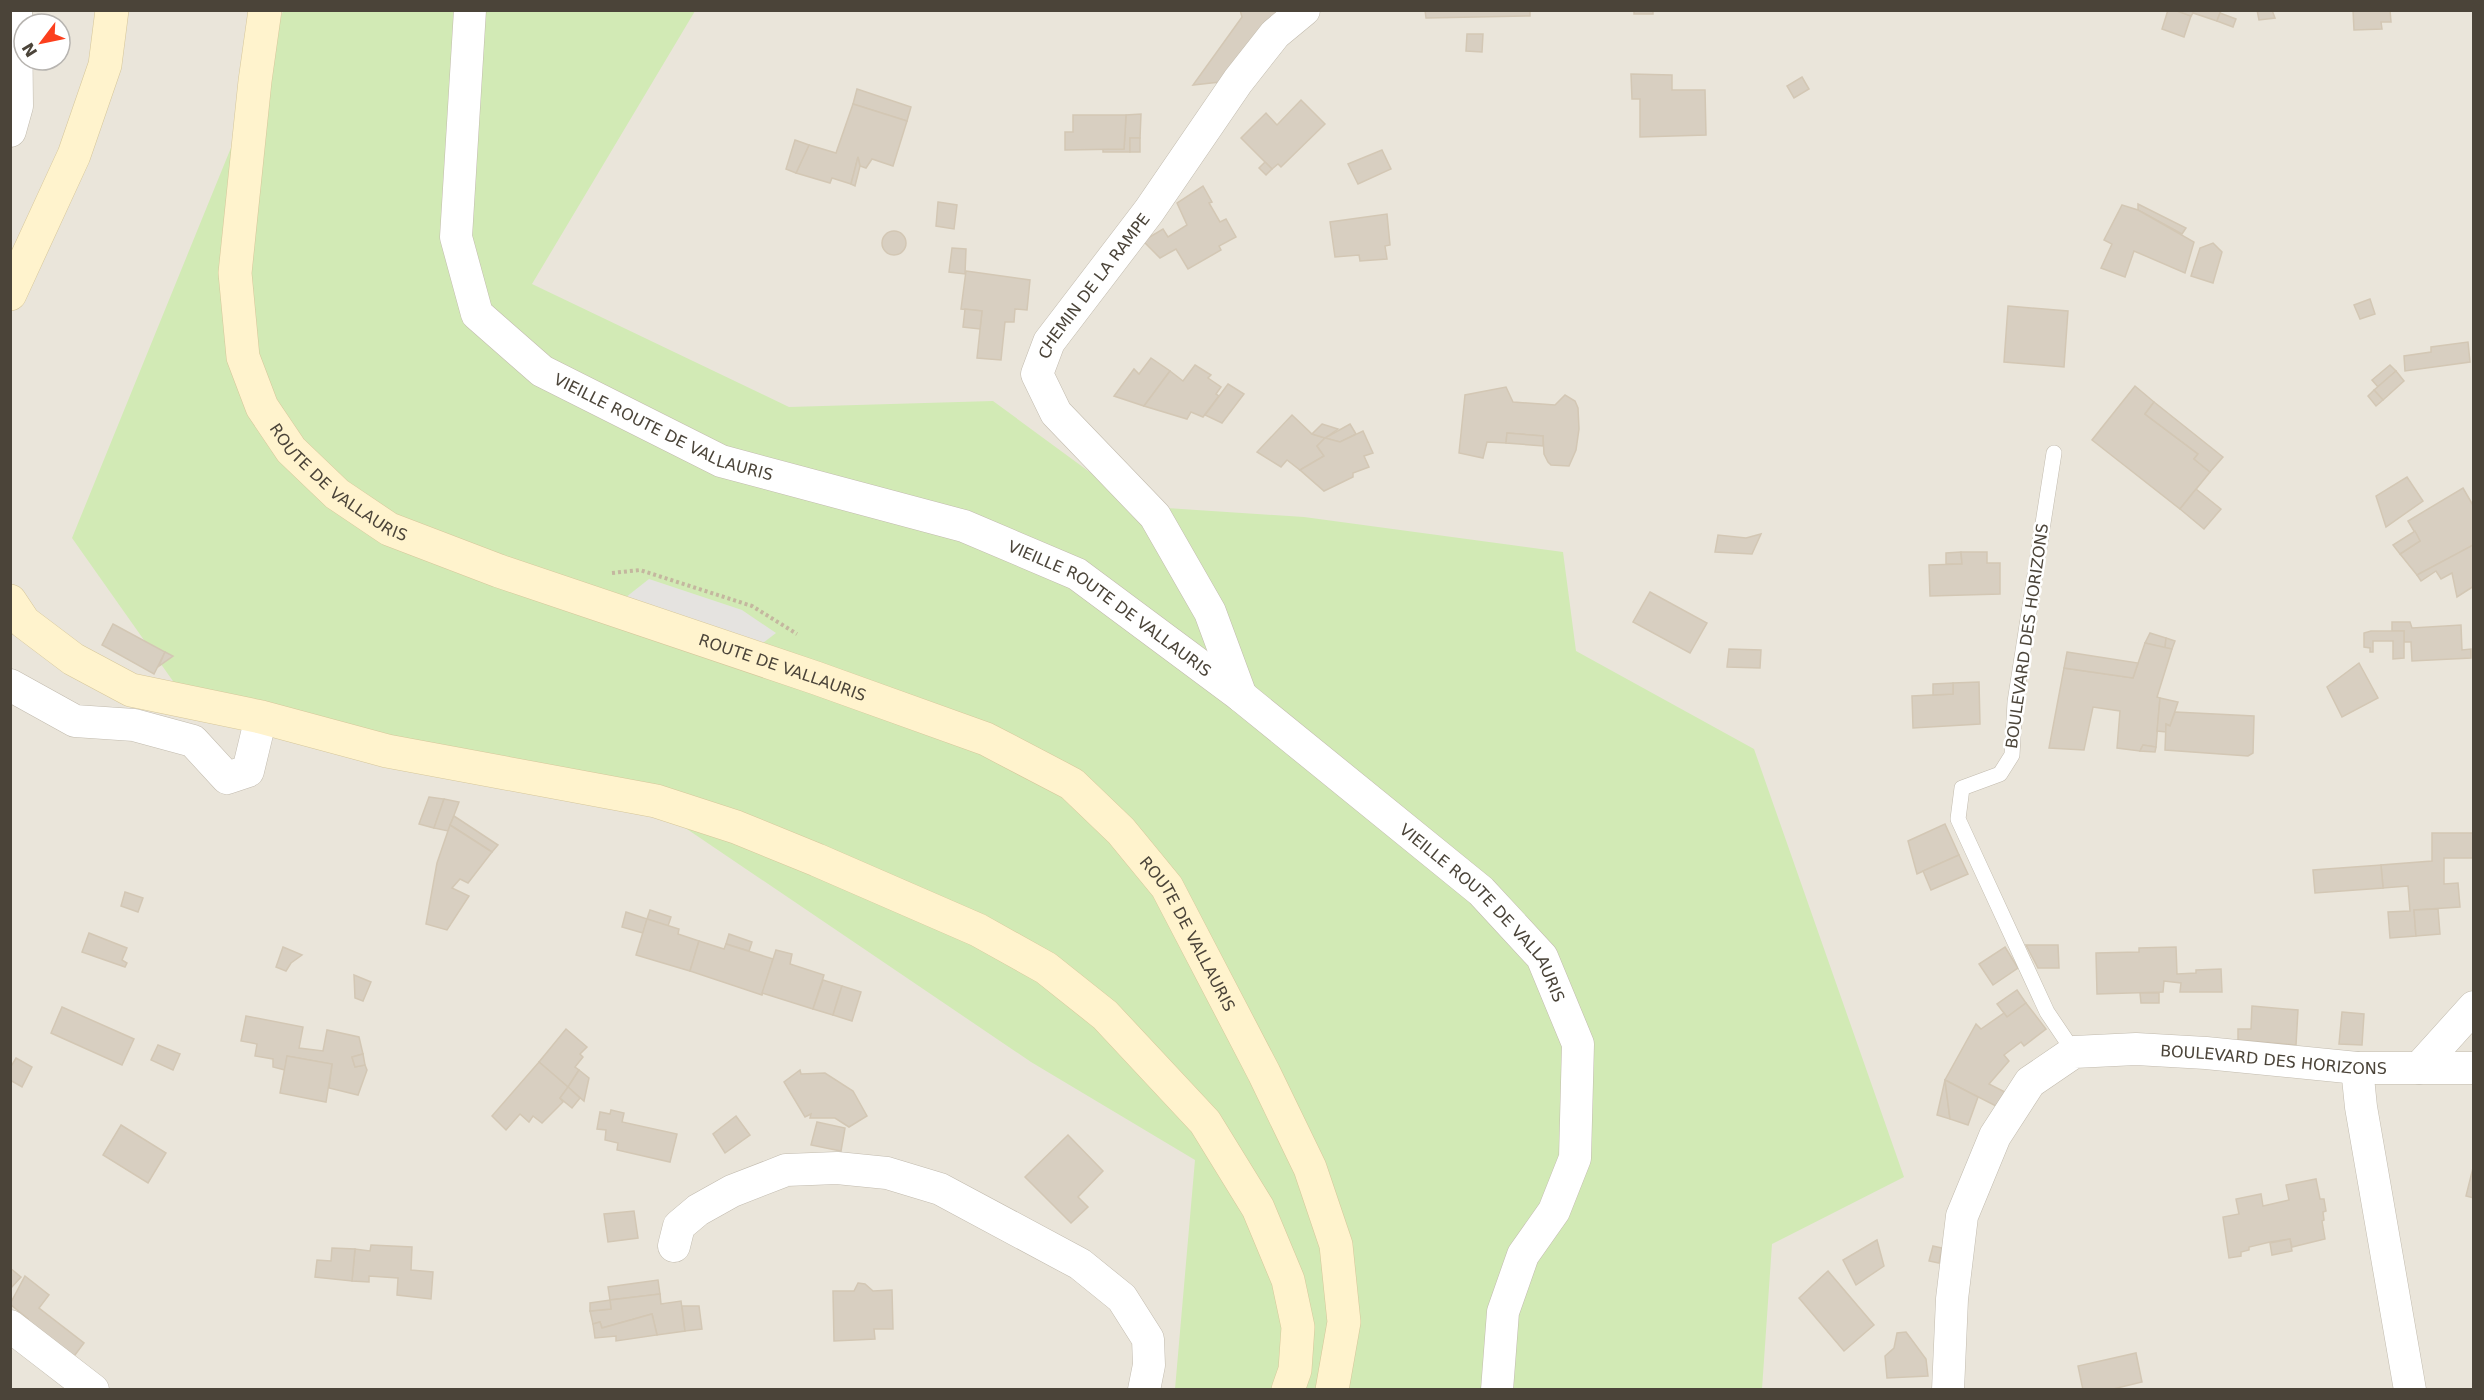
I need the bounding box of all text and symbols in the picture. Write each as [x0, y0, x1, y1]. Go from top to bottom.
north arrow [12, 12, 72, 72]
text: N [18, 39, 41, 60]
street label: CHEMIN DE LA RAMPE [1034, 209, 1154, 361]
street label: VIEILLE ROUTE DE VALLAURIS [551, 369, 775, 484]
street label: ROUTE DE VALLAURIS [266, 420, 410, 545]
street label: BOULEVARD DES HORIZONS [2002, 522, 2052, 750]
street label: VIEILLE ROUTE DE VALLAURIS [1005, 536, 1215, 680]
street label: ROUTE DE VALLAURIS [696, 630, 869, 705]
street label: VIEILLE ROUTE DE VALLAURIS [1396, 820, 1569, 1005]
street label: ROUTE DE VALLAURIS [1136, 852, 1240, 1014]
street label: BOULEVARD DES HORIZONS [2160, 1041, 2387, 1078]

